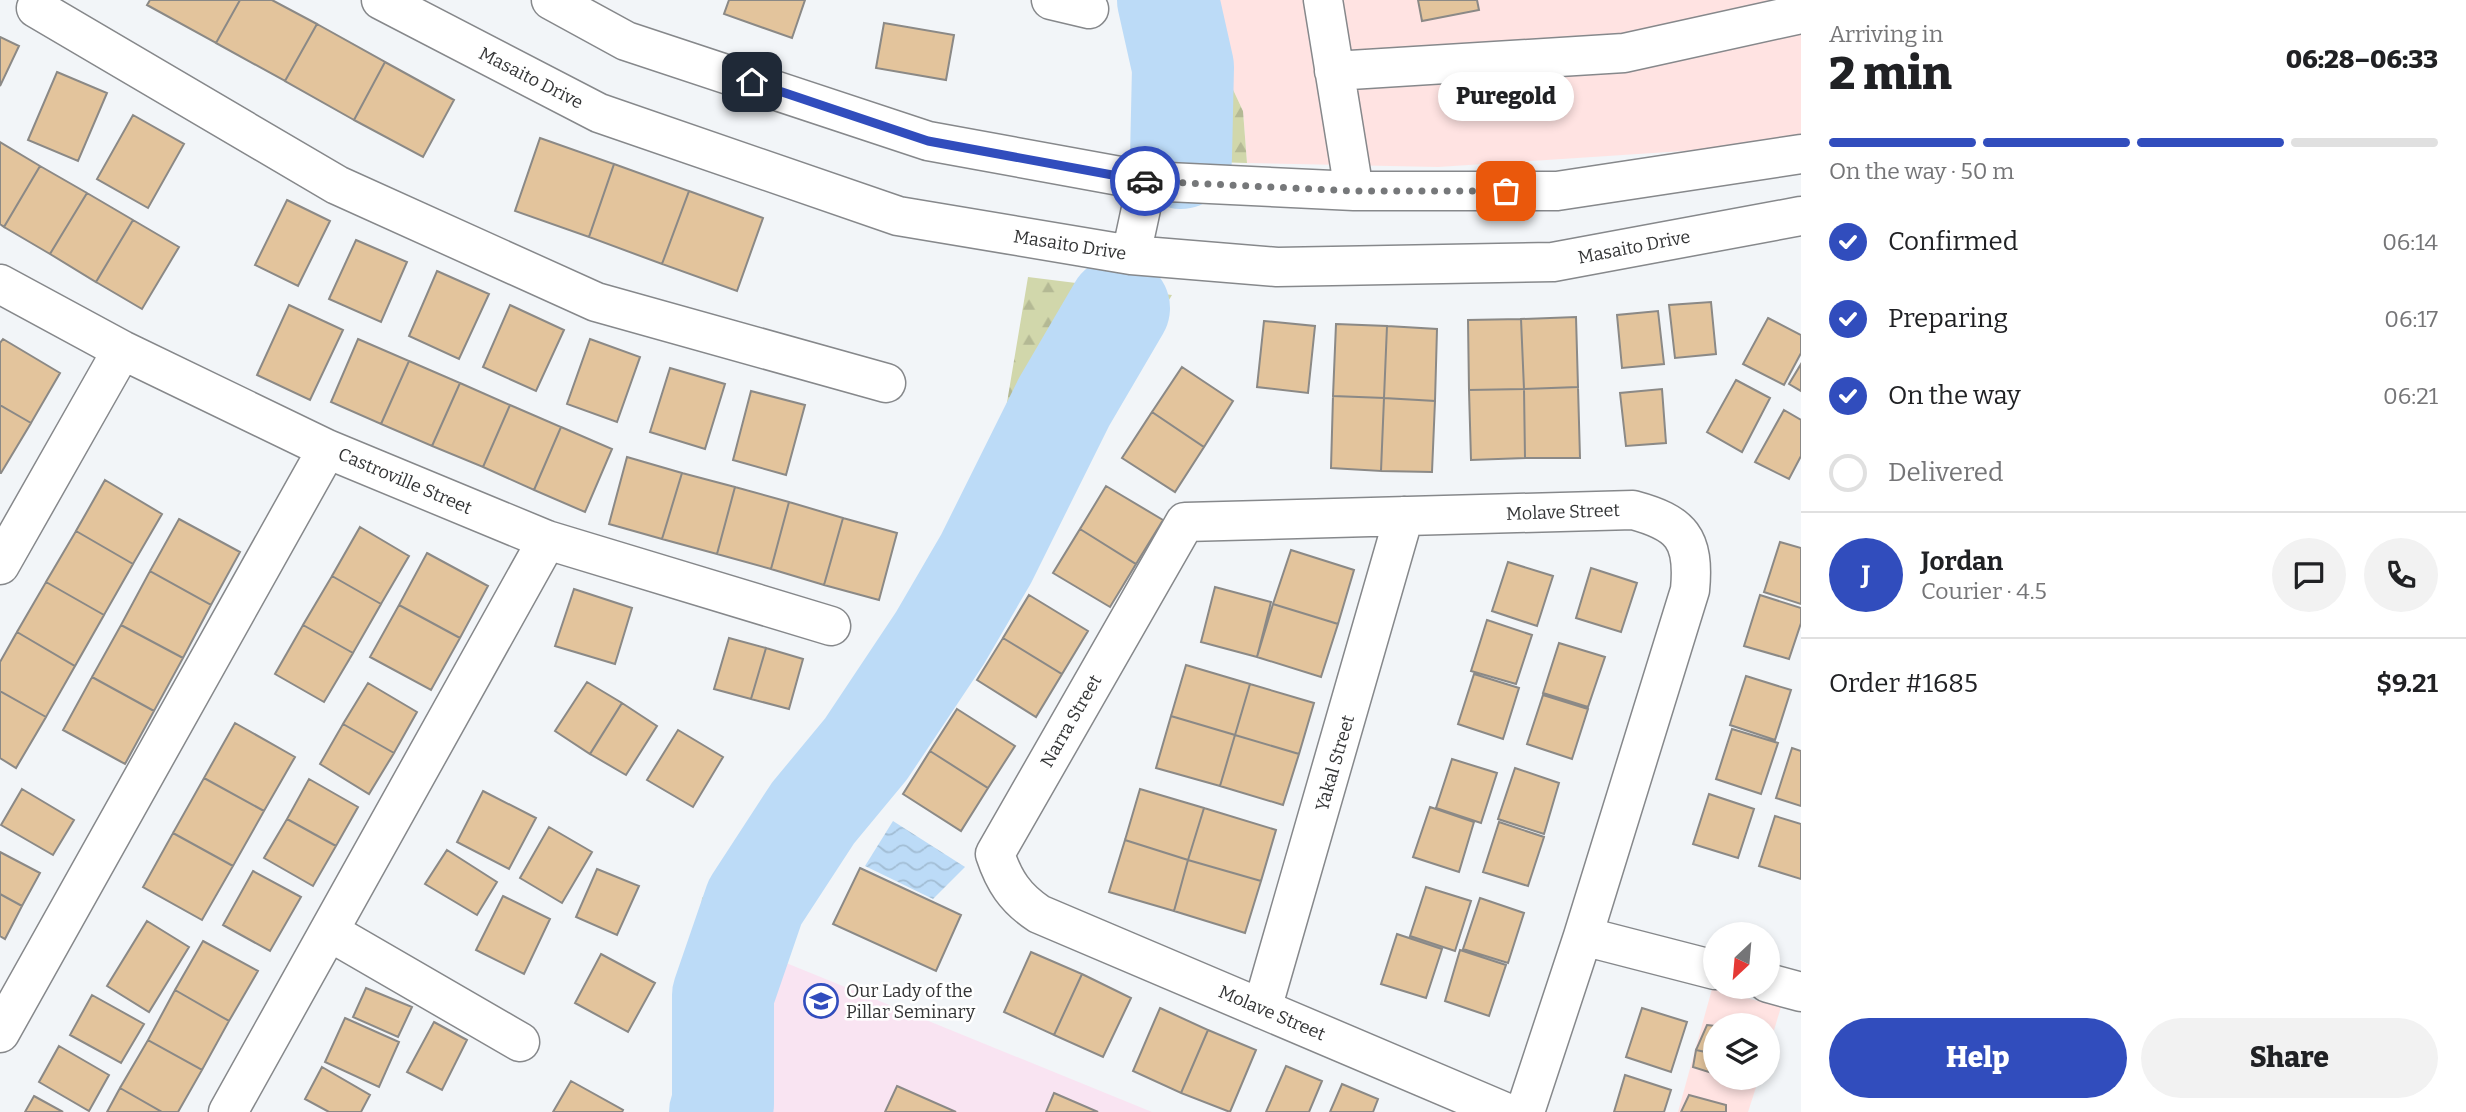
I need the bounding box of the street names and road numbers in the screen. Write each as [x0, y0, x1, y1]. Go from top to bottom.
street label: Masaito Drive [475, 42, 587, 114]
street label: Masaito Drive [1012, 225, 1128, 265]
street label: Masaito Drive [1576, 225, 1692, 269]
street label: Castroville Street [335, 443, 476, 519]
street label: Molave Street [1506, 499, 1621, 525]
street label: Narra Street [1036, 670, 1107, 771]
street label: Yakal Street [1311, 712, 1359, 814]
street label: Molave Street [1215, 981, 1329, 1046]

